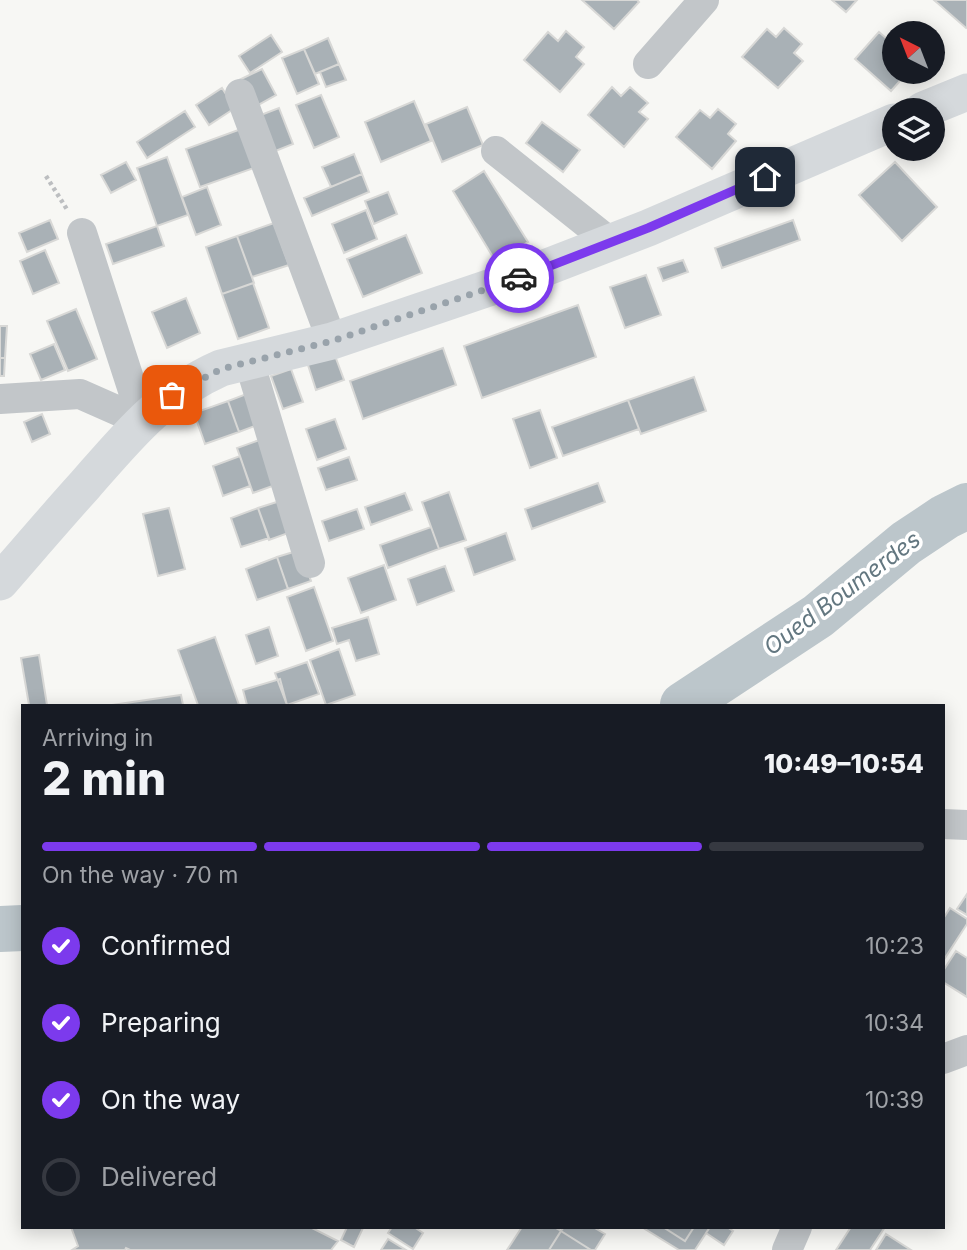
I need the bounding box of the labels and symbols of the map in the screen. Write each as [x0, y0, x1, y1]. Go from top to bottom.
north arrow [882, 21, 945, 84]
pin [735, 147, 795, 207]
courier [484, 243, 554, 313]
pin [142, 365, 202, 425]
water label: Oued Boumerdes [758, 525, 926, 661]

